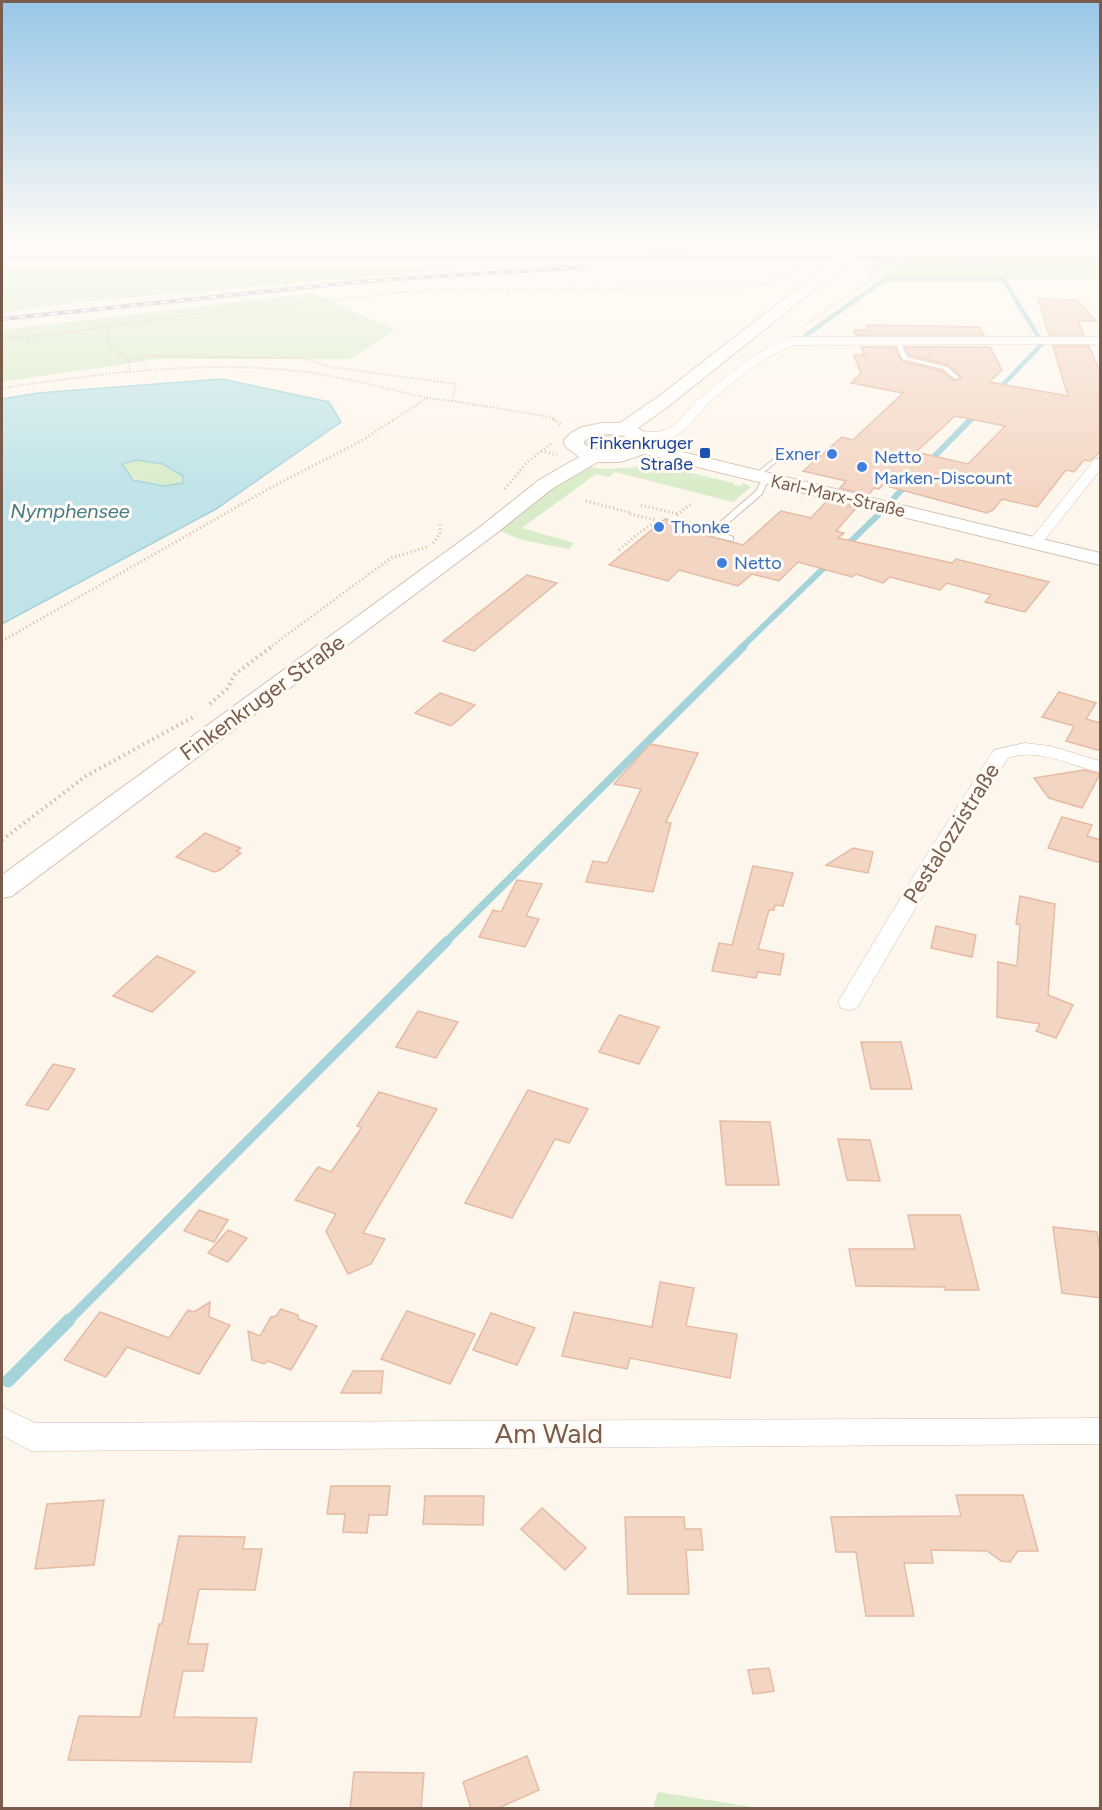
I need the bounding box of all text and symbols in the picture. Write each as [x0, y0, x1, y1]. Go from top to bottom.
place label: Finkenkruger Straße [589, 432, 693, 475]
place label: Exner [775, 443, 820, 465]
marker: Finkenkruger Straße [698, 446, 712, 460]
place label: Netto Marken-Discount [874, 446, 1013, 489]
marker: Exner [825, 447, 839, 461]
marker: Netto Marken-Discount [855, 460, 869, 474]
street label: Karl-Marx-Straße [769, 470, 907, 522]
water label: Nymphensee [10, 499, 130, 523]
place label: Thonke [671, 516, 730, 538]
marker: Thonke [652, 520, 666, 534]
place label: Netto [734, 552, 782, 574]
marker: Netto [715, 556, 729, 570]
street label: Finkenkruger Straße [175, 629, 350, 766]
street label: Pestalozzistraße [898, 758, 1005, 908]
street label: Am Wald [495, 1417, 603, 1450]

